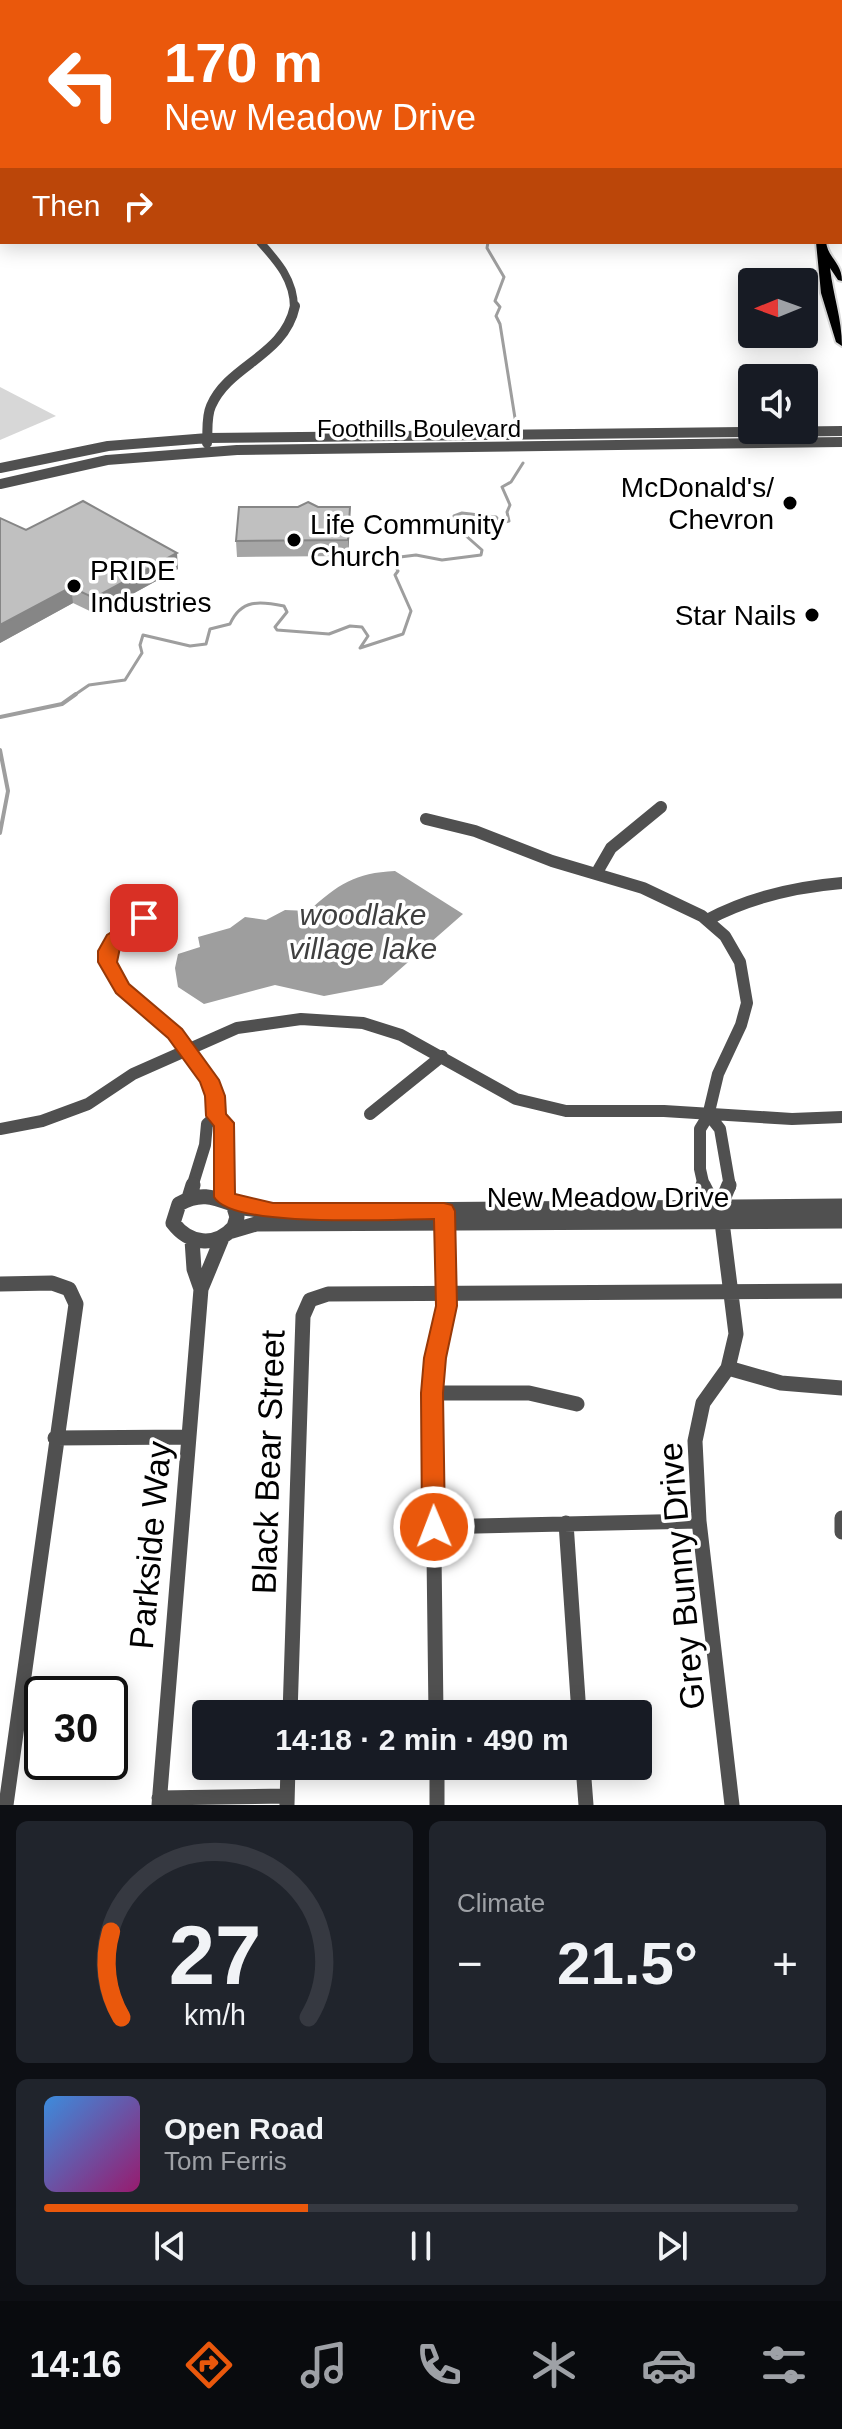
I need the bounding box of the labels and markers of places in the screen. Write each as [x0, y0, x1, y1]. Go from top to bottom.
place label: McDonald's/ Chevron [621, 472, 774, 535]
marker: McDonald's/ Chevron [781, 494, 799, 512]
place label: Life Community Church [310, 509, 505, 572]
marker: Life Community Church [285, 531, 303, 549]
place label: PRIDE Industries [90, 555, 211, 618]
marker: PRIDE Industries [65, 577, 83, 595]
place label: Star Nails [675, 600, 796, 631]
marker: Star Nails [803, 606, 821, 624]
pin [110, 884, 178, 952]

